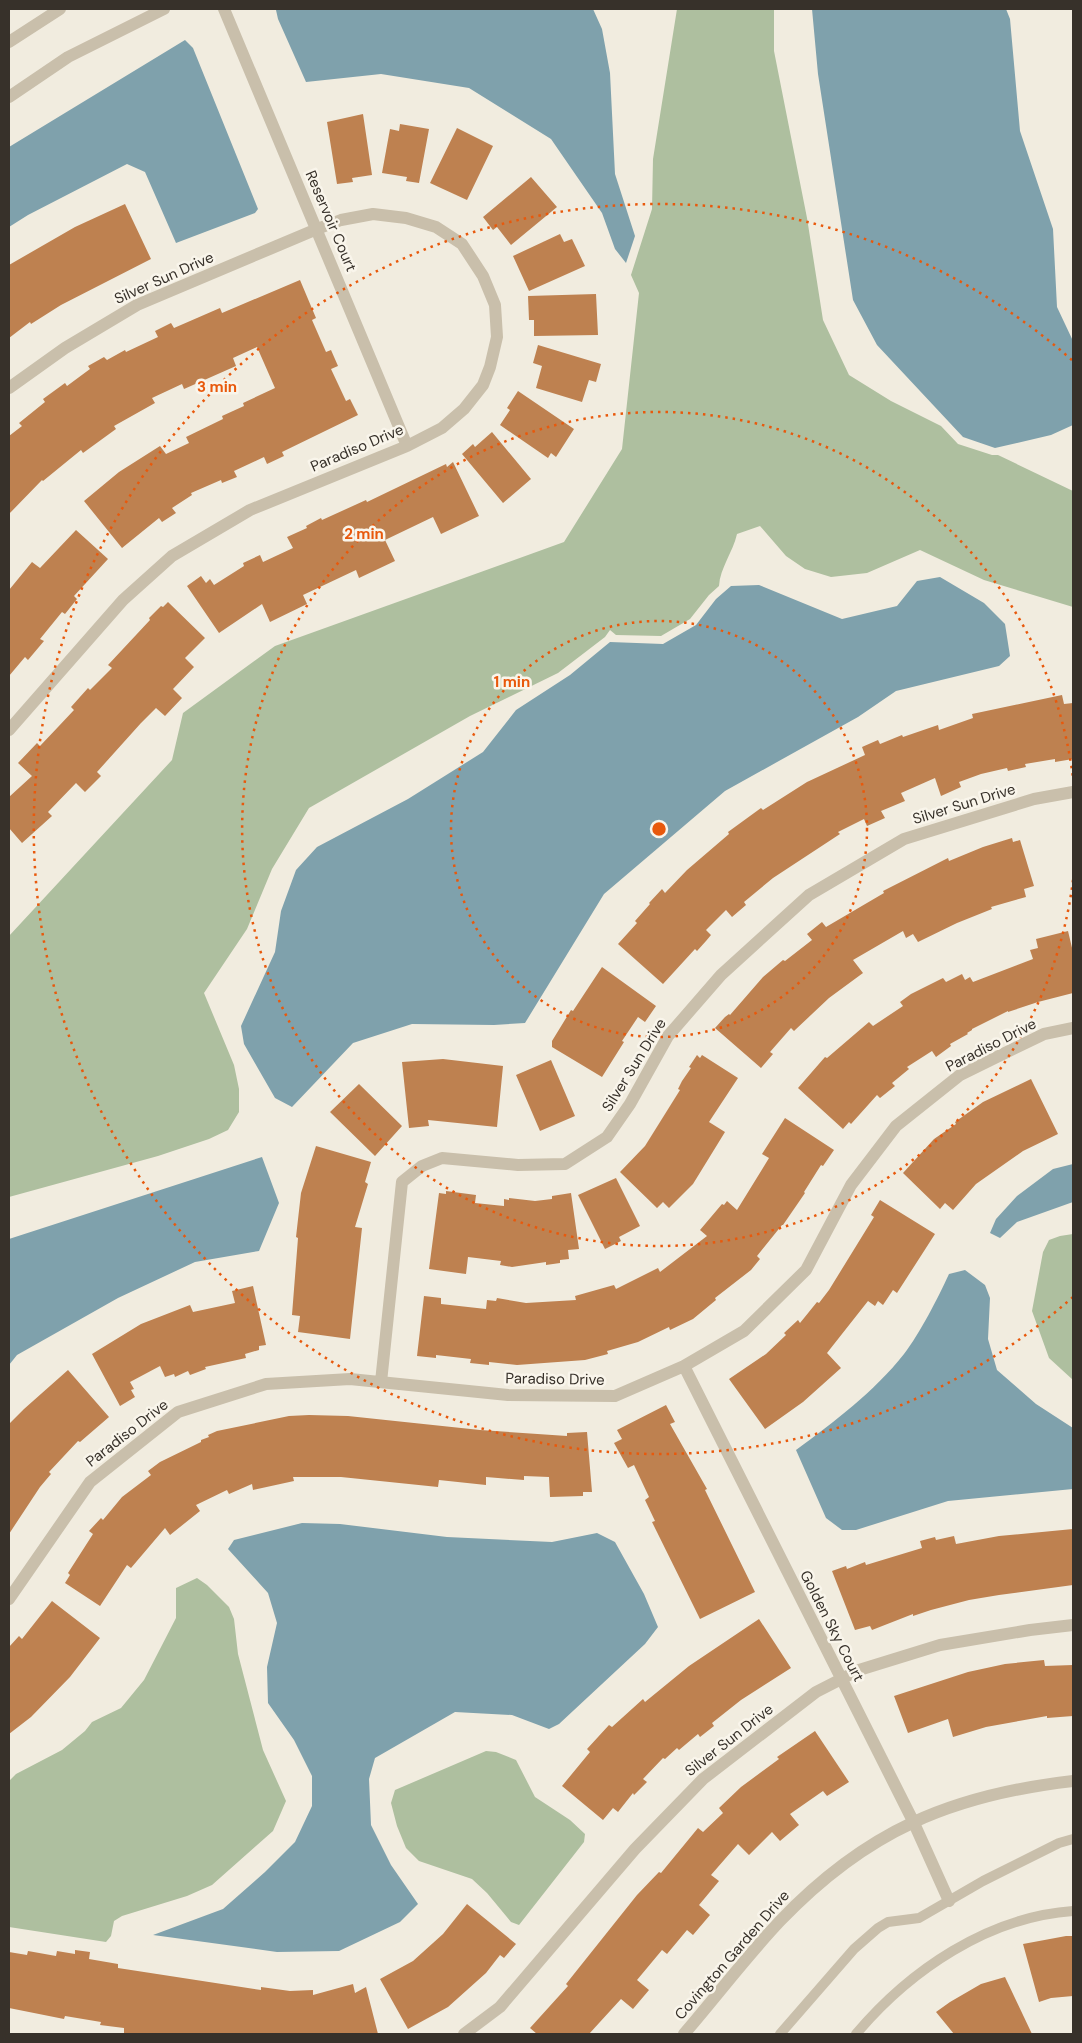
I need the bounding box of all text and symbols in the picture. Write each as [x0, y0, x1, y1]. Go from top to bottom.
street label: Reservoir Court [301, 167, 361, 275]
street label: Silver Sun Drive [111, 247, 217, 309]
text: 3 min [197, 377, 237, 397]
street label: Paradiso Drive [307, 419, 407, 477]
text: 2 min [344, 524, 384, 544]
text: 1 min [494, 672, 530, 692]
street label: Silver Sun Drive [910, 779, 1018, 829]
centre of rings [650, 820, 668, 838]
street label: Silver Sun Drive [597, 1014, 671, 1116]
street label: Paradiso Drive [942, 1014, 1040, 1076]
street label: Paradiso Drive [505, 1368, 605, 1390]
street label: Paradiso Drive [82, 1395, 172, 1471]
street label: Golden Sky Court [795, 1567, 869, 1685]
street label: Silver Sun Drive [681, 1699, 777, 1781]
street label: Covington Garden Drive [670, 1886, 794, 2024]

